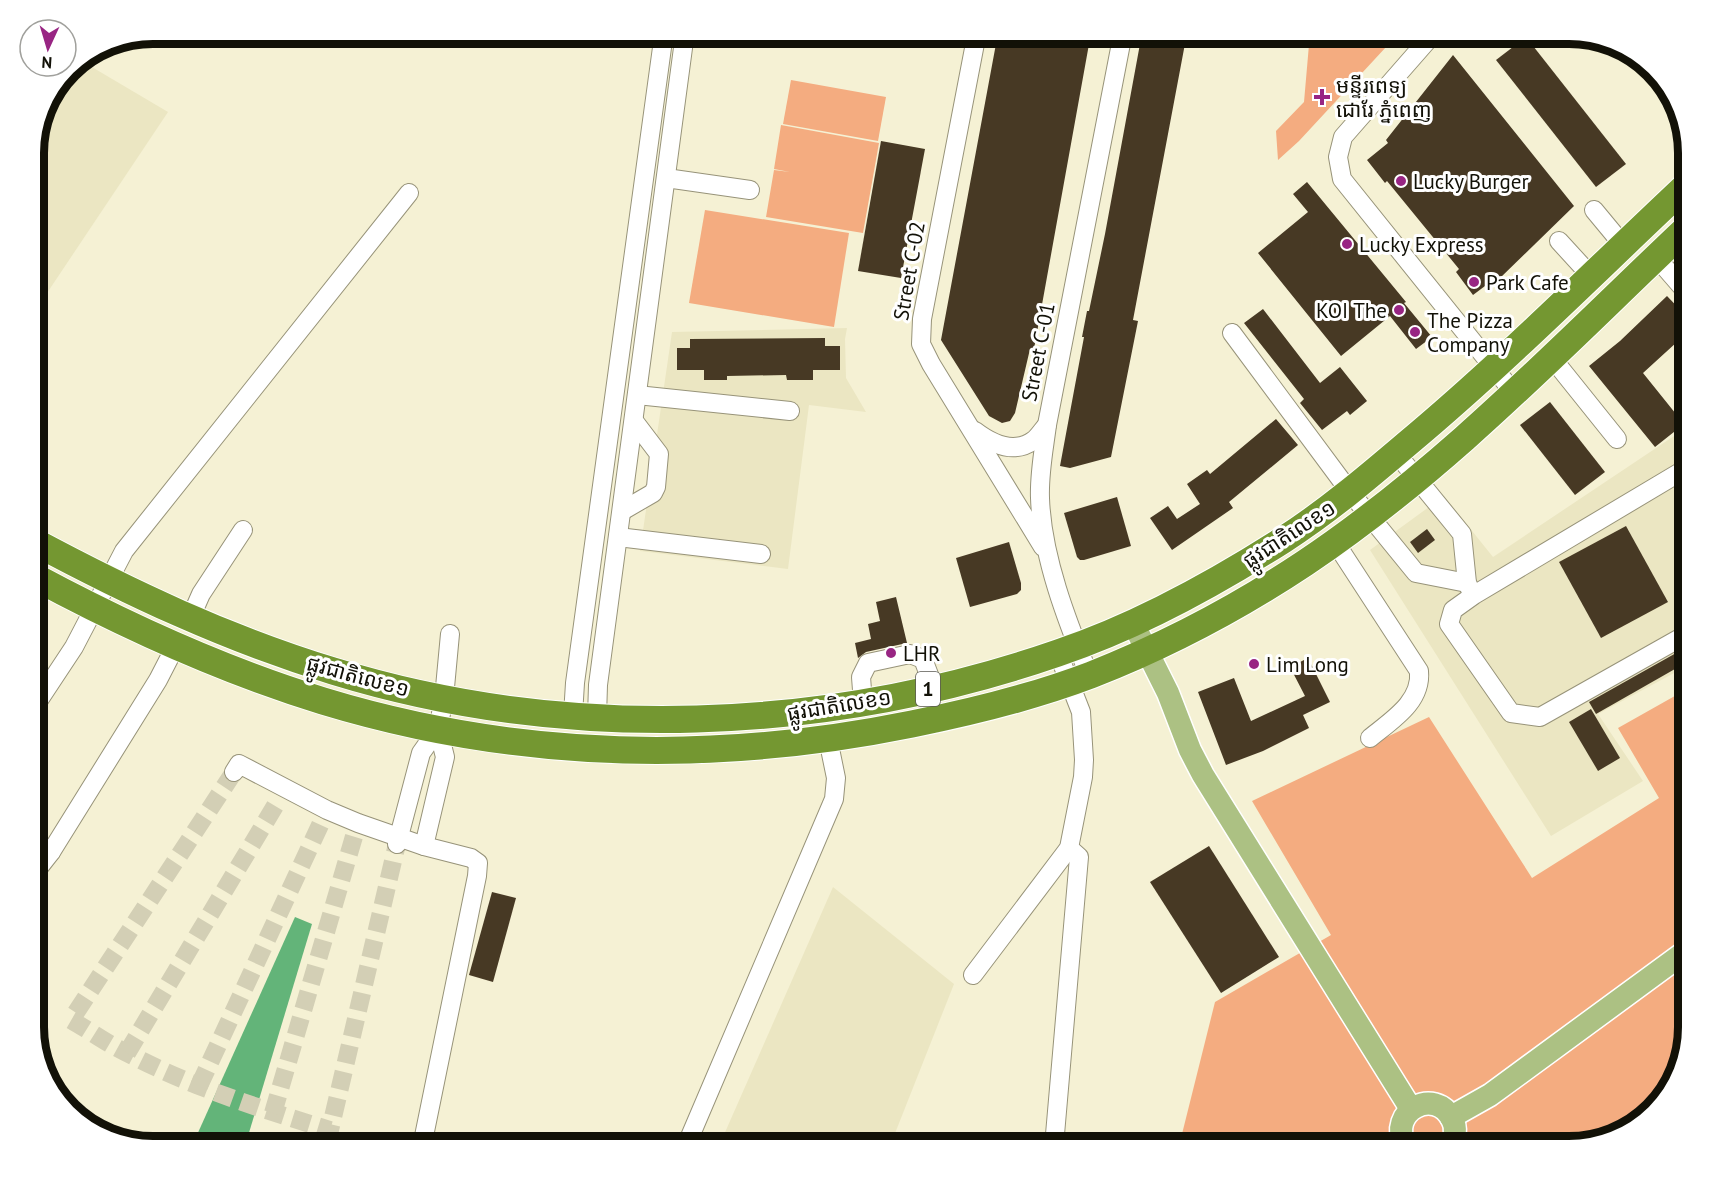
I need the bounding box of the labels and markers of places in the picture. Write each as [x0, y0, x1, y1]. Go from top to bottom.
place label: មន្ទីរពេទ្យ ជោរែ ភ្នំពេញ [1336, 72, 1432, 123]
marker: មន្ទីរពេទ្យ ជោរែ ភ្នំពេញ [1313, 88, 1331, 106]
place label: Lucky Burger [1413, 168, 1529, 195]
marker: Lucky Burger [1394, 174, 1408, 188]
place label: Lucky Express [1359, 231, 1484, 258]
marker: Lucky Express [1340, 237, 1354, 251]
place label: Park Cafe [1486, 269, 1569, 296]
marker: Park Cafe [1467, 275, 1481, 289]
place label: KOI The [1316, 297, 1387, 324]
marker: KOI The [1392, 303, 1406, 317]
place label: The Pizza Company [1427, 307, 1513, 358]
marker: The Pizza Company [1408, 325, 1422, 339]
place label: LHR [903, 640, 940, 667]
marker: LHR [884, 646, 898, 660]
place label: Lim Long [1266, 651, 1349, 678]
marker: Lim Long [1247, 657, 1261, 671]

